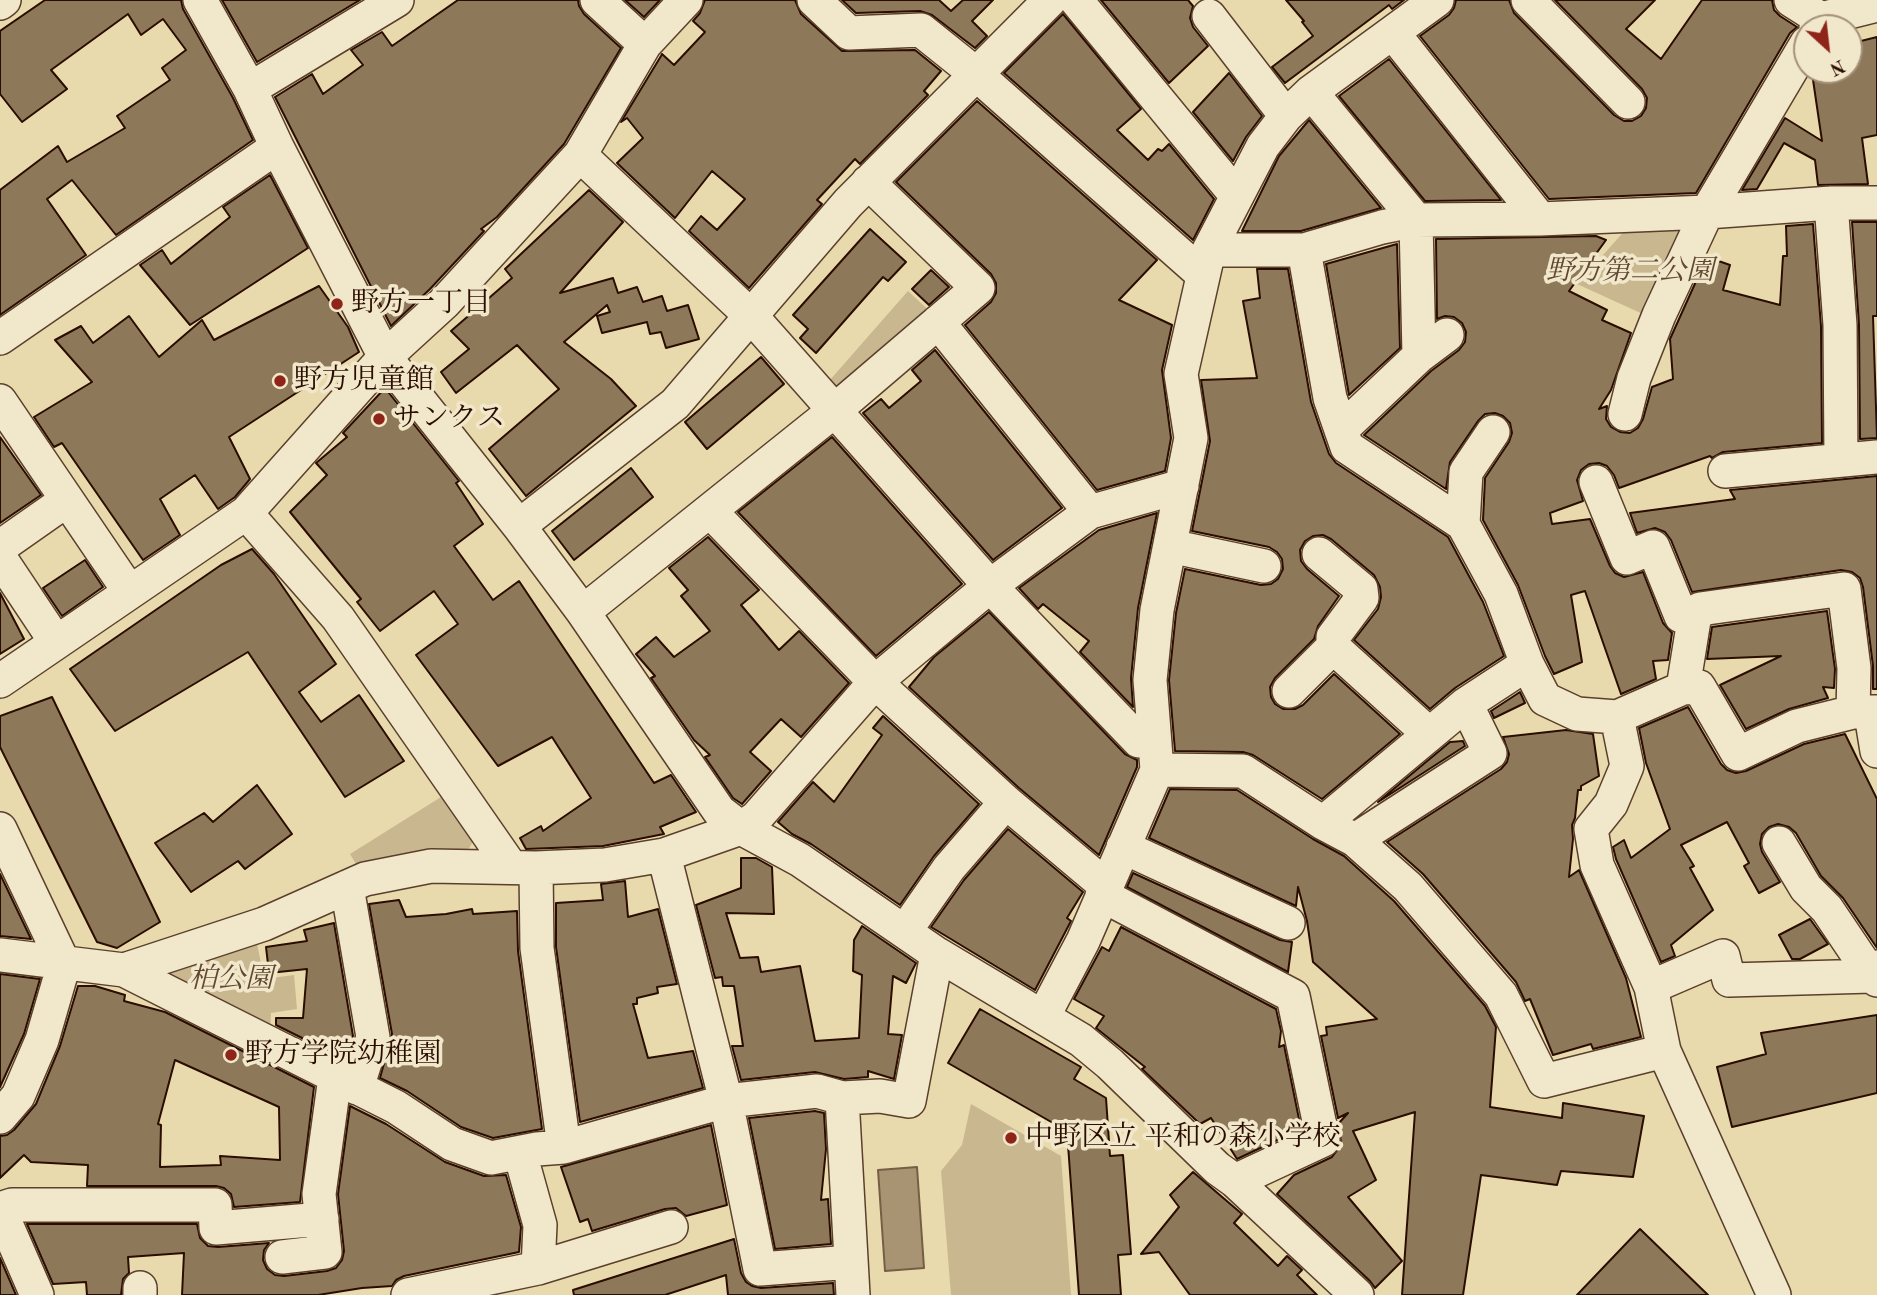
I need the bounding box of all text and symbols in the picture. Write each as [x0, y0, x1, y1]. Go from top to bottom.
north arrow [1793, 14, 1863, 84]
text: N [1826, 55, 1848, 78]
park label: 野方第二公園 [1546, 255, 1714, 289]
place label: 野方一丁目 [351, 287, 491, 321]
marker: 野方一丁目 [329, 296, 345, 312]
place label: 野方児童館 [294, 364, 434, 398]
marker: 野方児童館 [272, 373, 288, 389]
place label: サンクス [393, 402, 505, 436]
marker: サンクス [371, 411, 387, 427]
park label: 柏公園 [189, 963, 273, 997]
place label: 野方学院幼稚園 [245, 1038, 441, 1072]
marker: 野方学院幼稚園 [223, 1047, 239, 1063]
place label: 中野区立 平和の森小学校 [1025, 1121, 1341, 1155]
marker: 中野区立 平和の森小学校 [1003, 1130, 1019, 1146]

